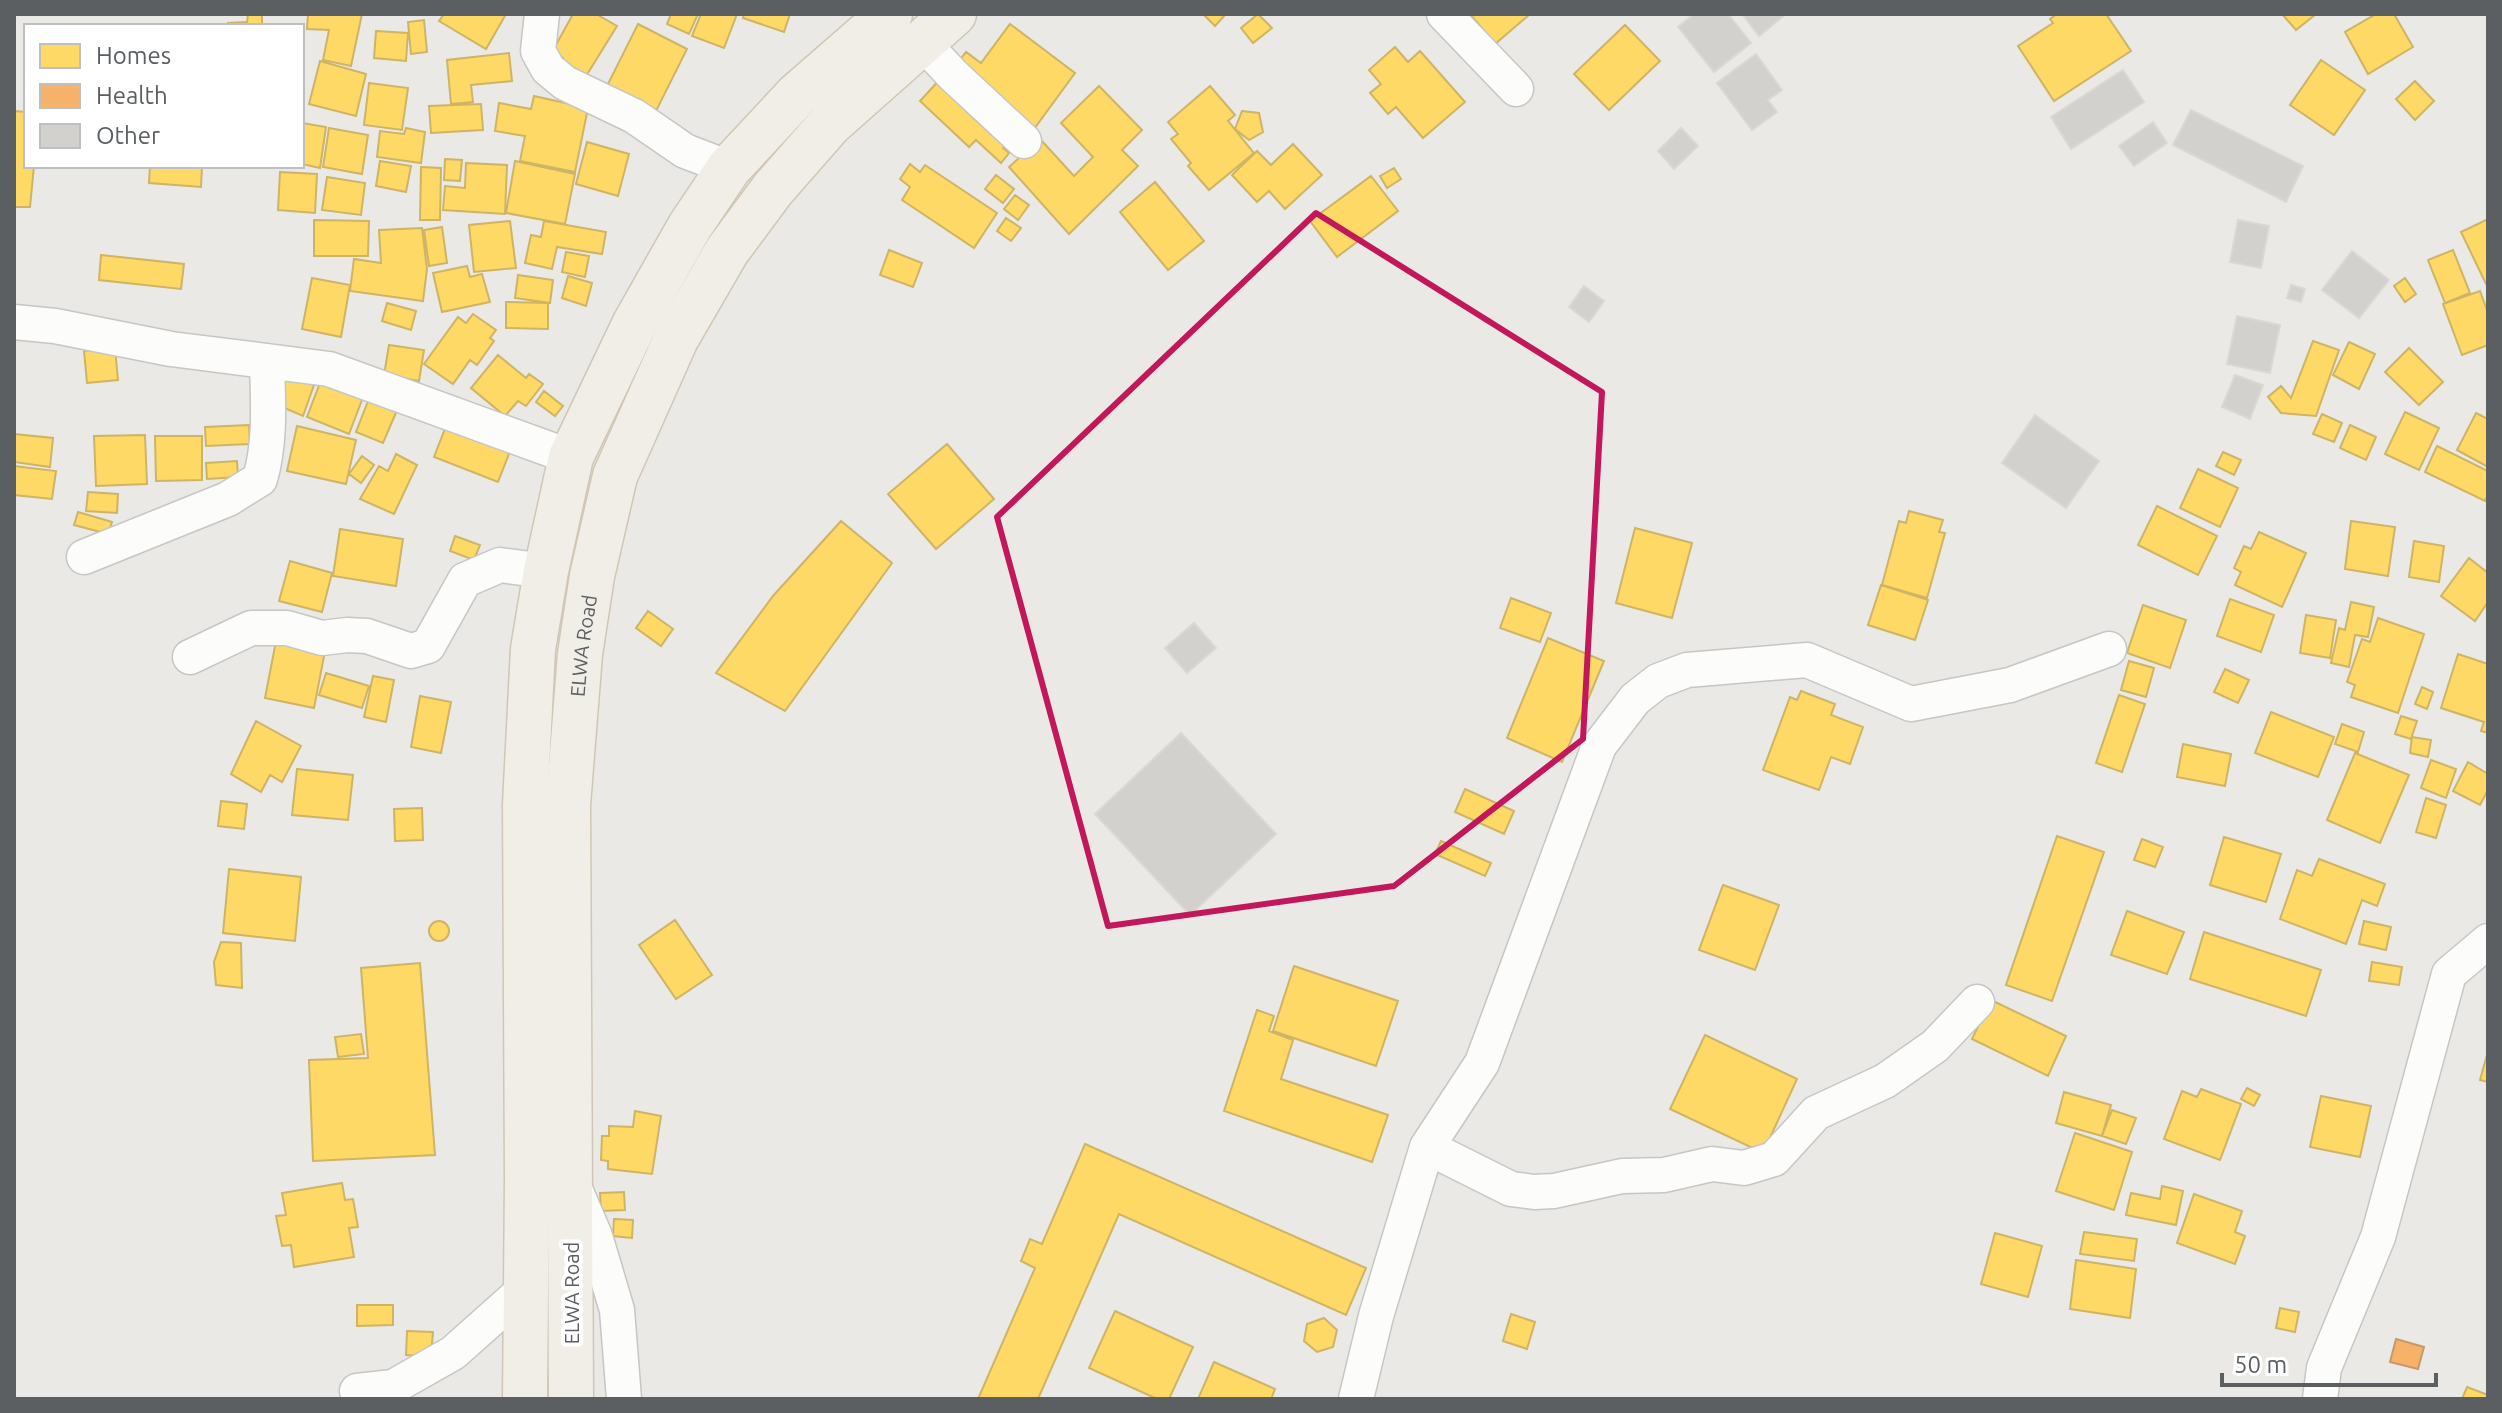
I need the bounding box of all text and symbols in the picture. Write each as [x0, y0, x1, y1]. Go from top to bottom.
legend [24, 24, 304, 168]
text: Homes [96, 42, 171, 69]
text: Health [96, 82, 168, 109]
text: Other [96, 122, 160, 149]
street label: ELWA Road [565, 593, 600, 698]
street label: ELWA Road [560, 1242, 583, 1344]
scale bar [2222, 1337, 2436, 1387]
text: 50 m [2234, 1351, 2287, 1378]

